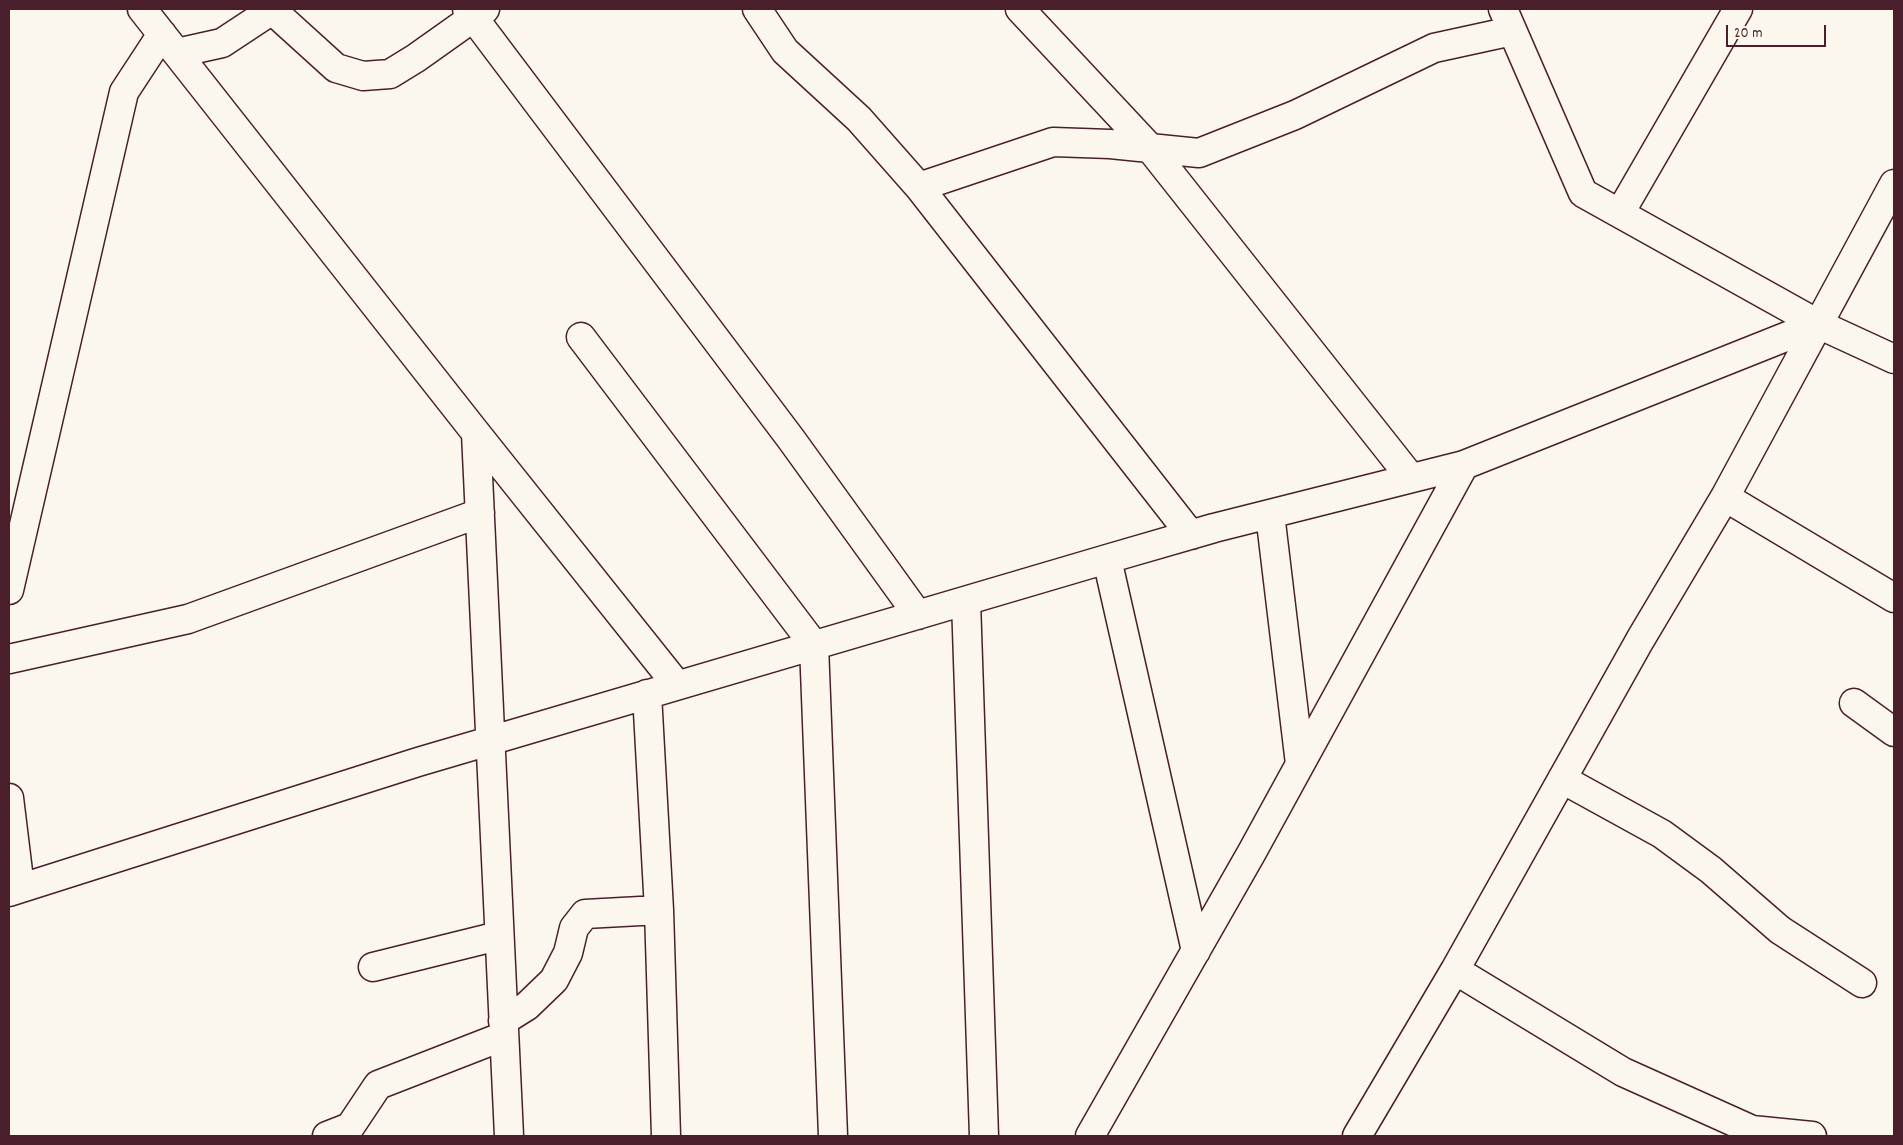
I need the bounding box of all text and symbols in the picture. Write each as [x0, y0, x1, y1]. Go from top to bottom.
scale bar [1728, 15, 1828, 47]
text: 20 m [1734, 23, 1762, 45]

